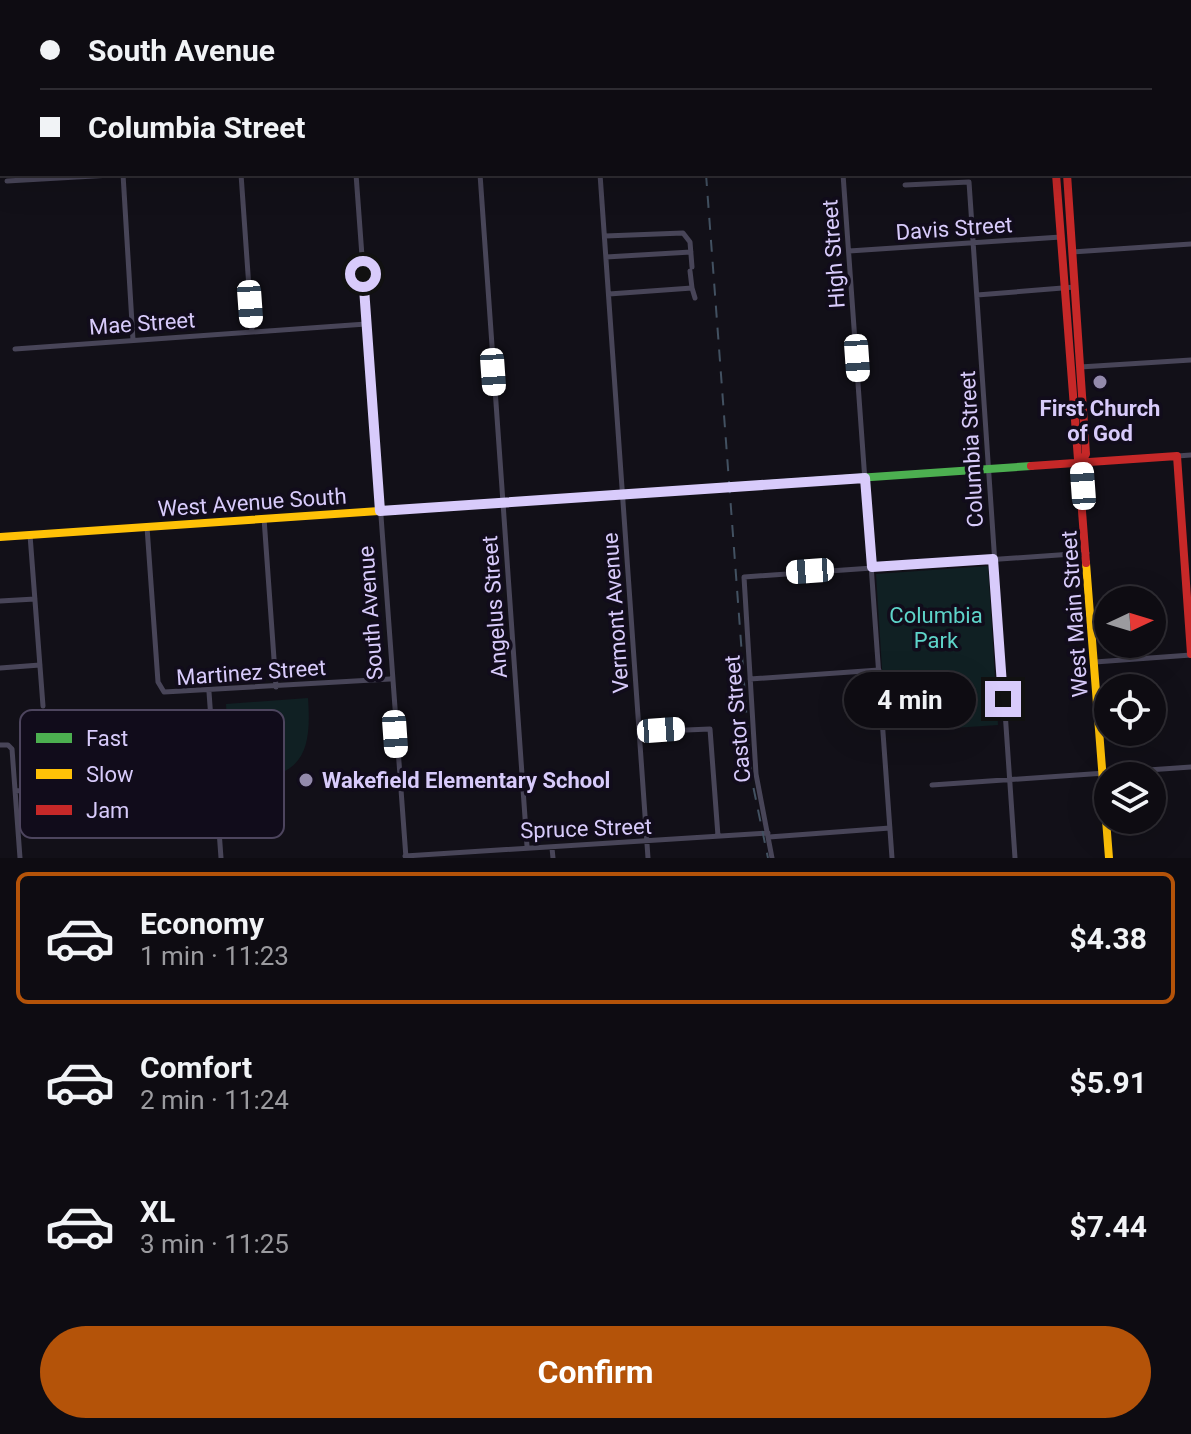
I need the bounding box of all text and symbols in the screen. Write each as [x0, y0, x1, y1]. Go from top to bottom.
text: South Avenue [88, 33, 275, 68]
text: Columbia Street [88, 110, 306, 145]
street label: High Street [817, 199, 850, 309]
street label: Davis Street [895, 212, 1013, 245]
route start [345, 256, 381, 292]
car [236, 279, 264, 329]
street label: Mae Street [88, 307, 196, 340]
car [843, 333, 871, 383]
car [479, 347, 507, 397]
street label: Columbia Street [955, 370, 988, 528]
marker: First Church of God [1091, 373, 1109, 391]
place label: First Church of God [1040, 396, 1160, 446]
car [1069, 461, 1097, 511]
street label: West Avenue South [157, 483, 347, 522]
street label: West Main Street [1056, 530, 1093, 698]
street label: Vermont Avenue [597, 532, 634, 694]
street label: Angelus Street [477, 535, 512, 679]
street label: South Avenue [353, 545, 388, 681]
car [785, 557, 835, 585]
north arrow [1094, 586, 1166, 658]
map controls [1094, 586, 1166, 834]
park label: Columbia Park [889, 603, 983, 653]
street label: Castor Street [719, 654, 756, 784]
street label: Martinez Street [175, 655, 327, 690]
callout: 4 min [843, 671, 975, 727]
button: locate [1094, 674, 1166, 746]
route end [985, 681, 1021, 717]
text: 4 min [877, 685, 943, 715]
car [381, 709, 409, 759]
legend [20, 710, 284, 838]
car [636, 716, 686, 744]
text: Fast [86, 726, 128, 751]
text: Slow [86, 762, 134, 787]
button: layers [1094, 762, 1166, 834]
place label: Wakefield Elementary School [322, 768, 610, 793]
marker: Wakefield Elementary School [297, 771, 315, 789]
text: Jam [86, 798, 129, 823]
street label: Spruce Street [520, 814, 652, 843]
icon: car [44, 902, 116, 974]
text: Economy [140, 906, 264, 941]
text: $4.38 [1069, 921, 1147, 956]
text: 1 min · 11:23 [140, 941, 289, 971]
icon: car [44, 1046, 116, 1118]
text: Comfort [140, 1050, 252, 1085]
text: $5.91 [1069, 1065, 1147, 1100]
text: 2 min · 11:24 [140, 1085, 289, 1115]
icon: car [44, 1190, 116, 1262]
text: XL [140, 1194, 175, 1229]
text: $7.44 [1069, 1209, 1147, 1244]
text: 3 min · 11:25 [140, 1229, 289, 1259]
button: Confirm [40, 1326, 1151, 1418]

